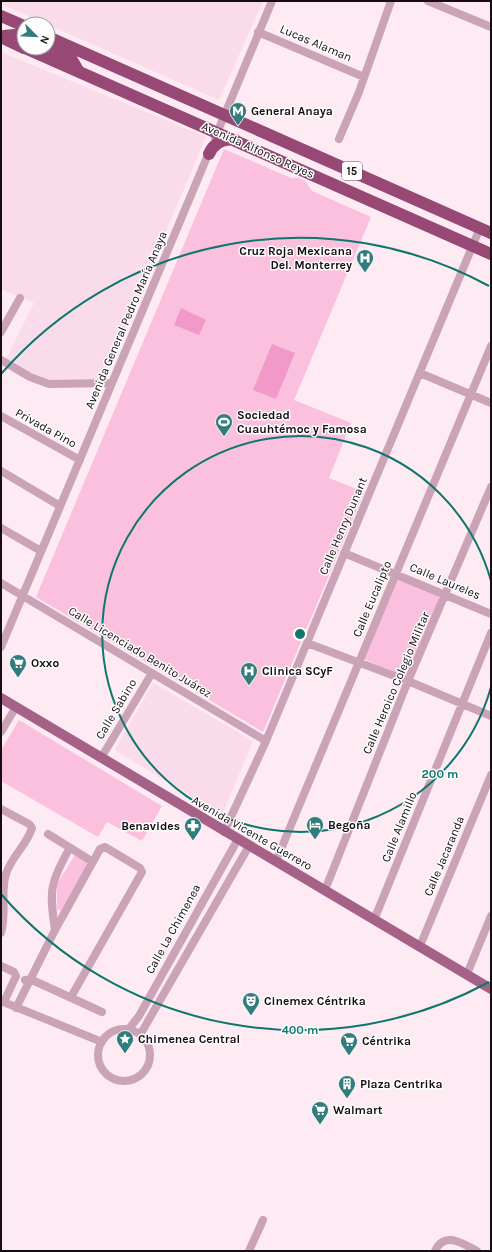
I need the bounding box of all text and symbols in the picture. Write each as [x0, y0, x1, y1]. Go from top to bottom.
north arrow [16, 16, 56, 56]
street label: Lucas Alaman [278, 22, 354, 64]
text: N [37, 34, 52, 46]
metro station icon: General Anaya [228, 101, 248, 126]
place label: General Anaya [251, 104, 333, 118]
street label: Avenida Alfonso Reyes [200, 119, 316, 181]
road number: 15 [342, 162, 362, 180]
street label: Avenida General Pedro María Anaya [82, 229, 170, 411]
place label: Cruz Roja Mexicana Del. Monterrey [239, 244, 352, 272]
hospital icon: Cruz Roja Mexicana Del. Monterrey [355, 248, 375, 273]
street label: Privada Pino [13, 405, 79, 451]
place label: Sociedad Cuauhtémoc y Famosa [237, 408, 367, 436]
sports icon: Sociedad Cuauhtémoc y Famosa [214, 412, 234, 437]
street label: Calle Henry Dunant [316, 475, 370, 577]
street label: Calle Eucalipto [350, 559, 394, 639]
street label: Calle Laureles [408, 560, 482, 602]
street label: Calle Licenciado Benito Juárez [66, 604, 214, 701]
street label: Calle Heroico Colegio Militar [360, 609, 433, 756]
centre of rings [293, 627, 307, 641]
supermarket icon: Oxxo [8, 653, 28, 678]
place label: Oxxo [31, 656, 59, 670]
hospital icon: Clinica SCyF [239, 661, 259, 686]
place label: Clinica SCyF [262, 664, 333, 678]
street label: Calle Sabino [92, 676, 140, 742]
text: 200 m [422, 767, 458, 781]
street label: Calle Alamillo [379, 790, 419, 864]
street label: Avenida Vicente Guerrero [189, 793, 315, 873]
street label: Calle Jacaranda [421, 814, 467, 898]
hotel icon: Begoña [305, 815, 325, 840]
pharmacy icon: Benavides [183, 816, 203, 841]
place label: Begoña [328, 818, 370, 832]
place label: Benavides [121, 819, 180, 833]
street label: Calle La Chimenea [143, 882, 203, 976]
theatre icon: Cinemex Céntrika [241, 991, 261, 1016]
place label: Cinemex Céntrika [264, 994, 366, 1008]
text: 400 m [282, 1023, 318, 1037]
place icon: Chimenea Central [115, 1029, 135, 1054]
supermarket icon: Céntrika [339, 1031, 359, 1056]
place label: Chimenea Central [138, 1032, 240, 1046]
place label: Céntrika [362, 1034, 411, 1048]
building icon: Plaza Centrika [337, 1074, 357, 1099]
place label: Plaza Centrika [360, 1077, 443, 1091]
supermarket icon: Walmart [310, 1100, 330, 1125]
place label: Walmart [333, 1103, 383, 1117]

